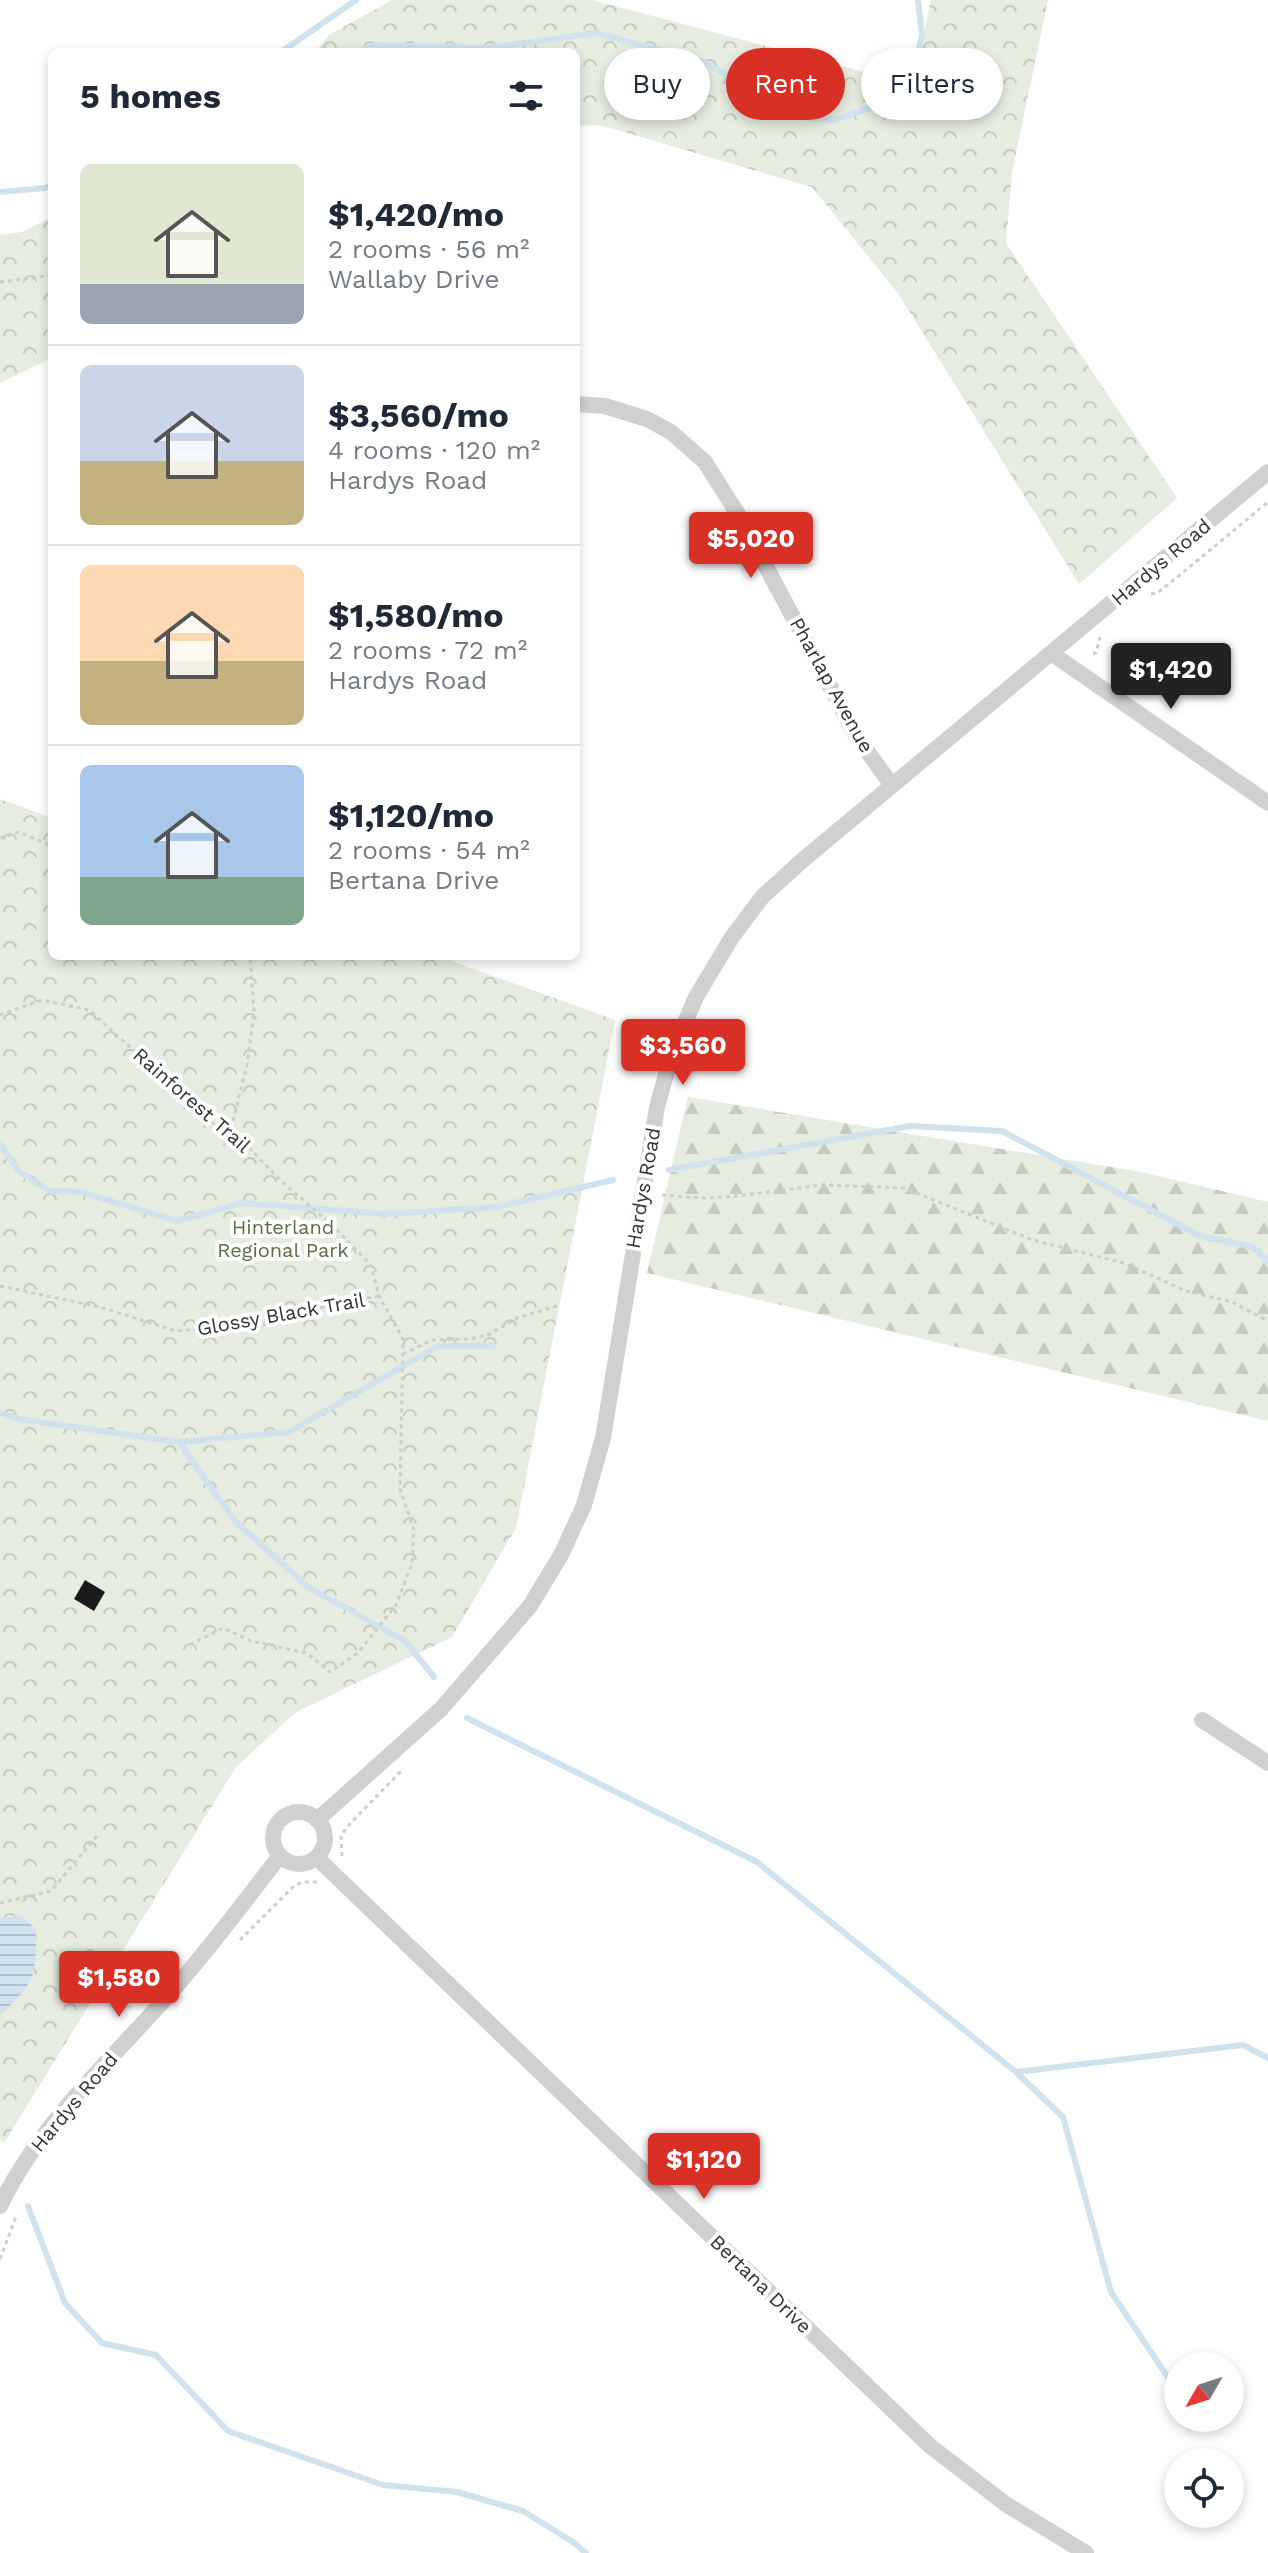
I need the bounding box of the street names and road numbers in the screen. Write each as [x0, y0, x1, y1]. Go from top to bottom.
street label: Hardys Road [1106, 513, 1216, 611]
street label: Pharlap Avenue [785, 613, 879, 757]
street label: Rainforest Trail [128, 1042, 256, 1158]
street label: Hardys Road [621, 1126, 665, 1250]
street label: Glossy Black Trail [195, 1287, 367, 1341]
street label: Hardys Road [25, 2047, 123, 2157]
street label: Bertana Drive [705, 2230, 817, 2338]

